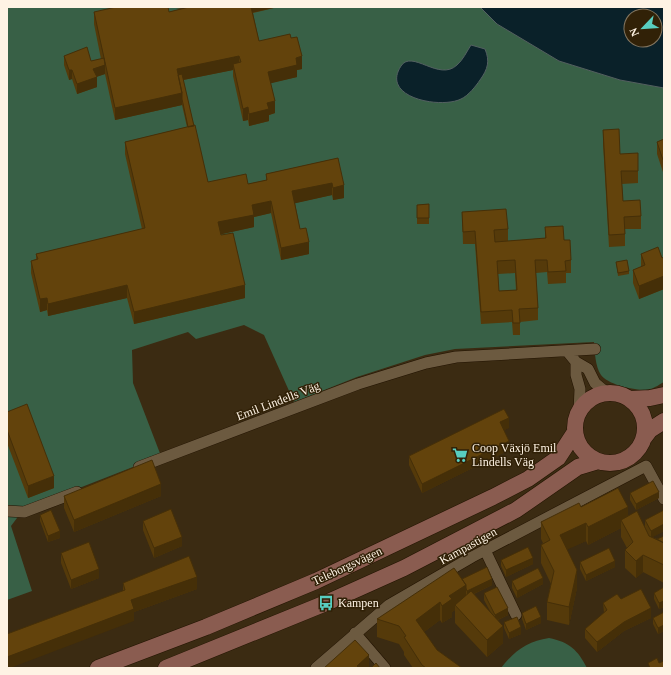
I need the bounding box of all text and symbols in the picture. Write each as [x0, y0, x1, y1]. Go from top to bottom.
north arrow [623, 8, 663, 48]
text: N [627, 26, 641, 38]
street label: Emil Lindells Väg [234, 379, 322, 423]
place label: Coop Växjö Emil Lindells Väg [472, 441, 557, 469]
supermarket icon: Coop Växjö Emil Lindells Väg [451, 446, 469, 464]
street label: Kampastigen [437, 525, 499, 567]
street label: Teleborgsvägen [310, 544, 384, 588]
bus stop icon: Kampen [317, 594, 335, 612]
place label: Kampen [338, 596, 379, 610]

